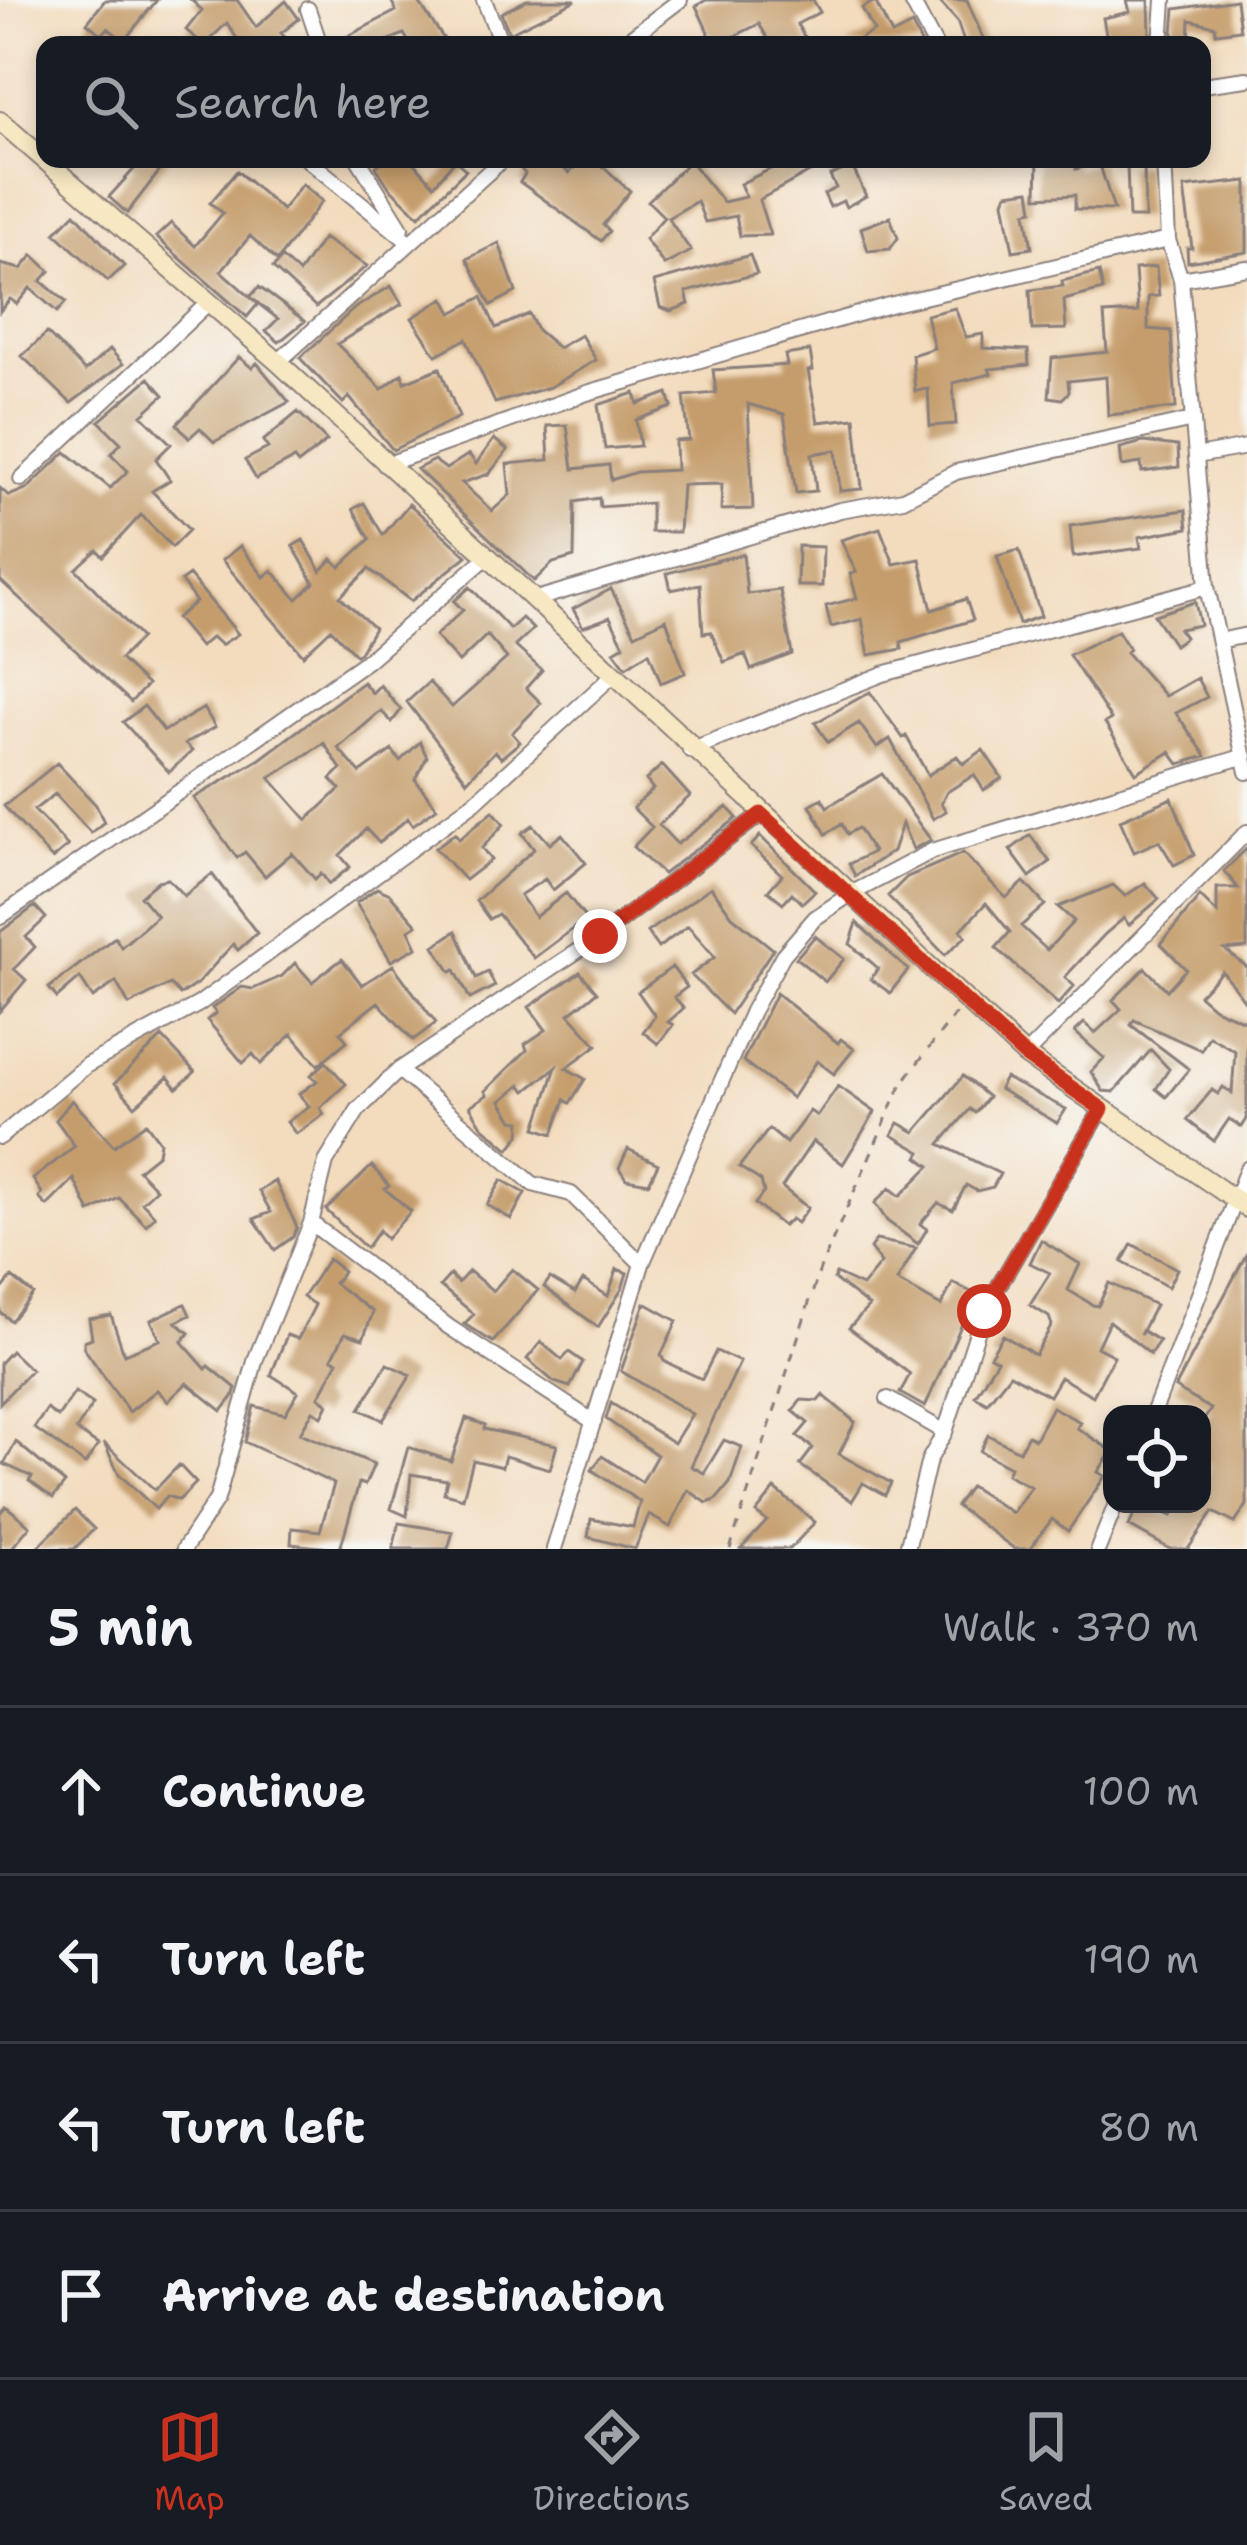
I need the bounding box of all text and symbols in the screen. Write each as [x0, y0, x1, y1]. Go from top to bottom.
search box [36, 36, 1211, 168]
icon: search [78, 69, 144, 135]
text: Search here [174, 72, 431, 132]
route end [573, 909, 627, 963]
route start [957, 1284, 1011, 1338]
map controls [1103, 1405, 1211, 1513]
button: locate [1103, 1405, 1211, 1513]
text: 5 min [48, 1593, 193, 1661]
text: Walk · 370 m [943, 1601, 1199, 1653]
icon: ahead [48, 1758, 114, 1824]
text: Continue [162, 1761, 366, 1821]
text: 100 m [1083, 1765, 1199, 1817]
icon: left [48, 1926, 114, 1992]
text: Turn left [162, 1929, 365, 1989]
text: 190 m [1083, 1933, 1199, 1985]
icon: left [48, 2094, 114, 2160]
text: Turn left [162, 2097, 365, 2157]
text: 80 m [1098, 2101, 1199, 2153]
icon: arrive [48, 2262, 114, 2328]
text: Arrive at destination [162, 2265, 665, 2325]
tab: Map [154, 2404, 225, 2521]
tab: Directions [533, 2404, 691, 2521]
tab: Saved [999, 2404, 1093, 2521]

